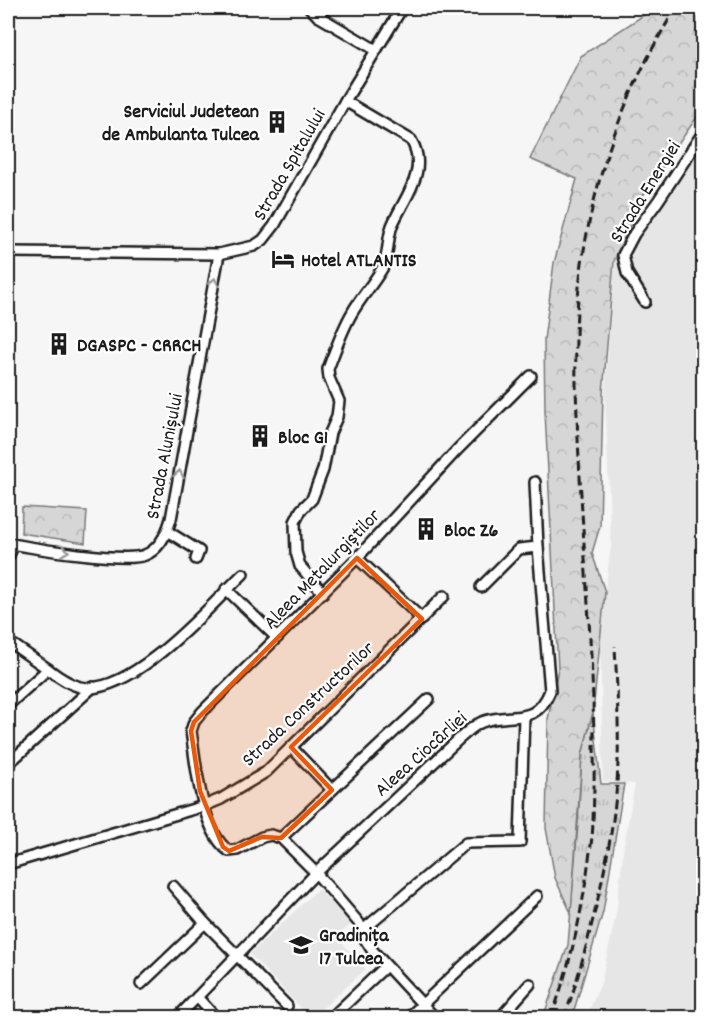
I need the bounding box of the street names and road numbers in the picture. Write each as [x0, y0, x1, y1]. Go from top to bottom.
street label: Strada Spitalului [247, 104, 334, 227]
street label: Strada Energiei [604, 136, 689, 249]
street label: Strada Alunișului [140, 391, 192, 522]
street label: Aleea Metalurgiștilor [258, 503, 389, 637]
street label: Strada Constructorilor [236, 636, 382, 774]
street label: Aleea Ciocârliei [370, 706, 475, 804]

